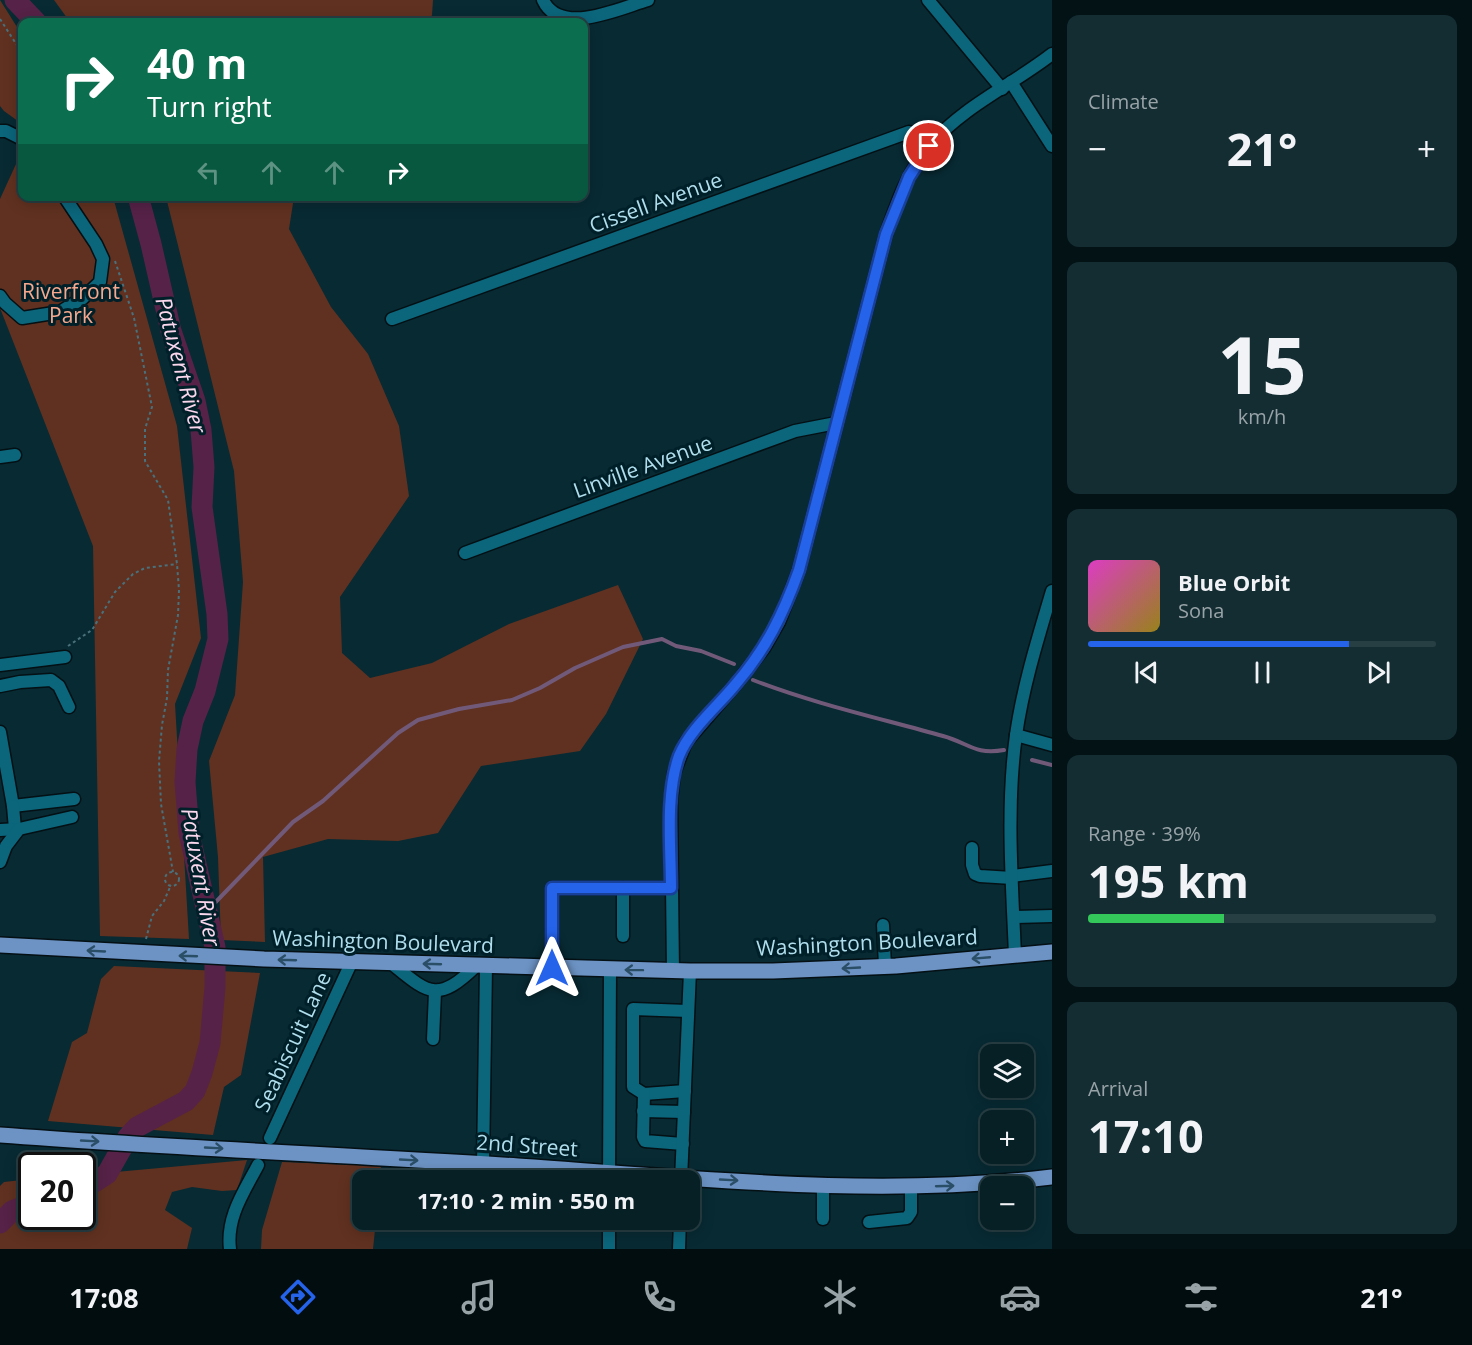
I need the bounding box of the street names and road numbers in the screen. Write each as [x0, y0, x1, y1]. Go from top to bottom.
street label: Cissell Avenue [585, 165, 726, 239]
street label: Linville Avenue [569, 428, 716, 504]
street label: Washington Boulevard [755, 922, 978, 962]
street label: Washington Boulevard [272, 923, 494, 959]
street label: Seabiscuit Lane [247, 967, 337, 1116]
street label: 2nd Street [475, 1127, 579, 1163]

